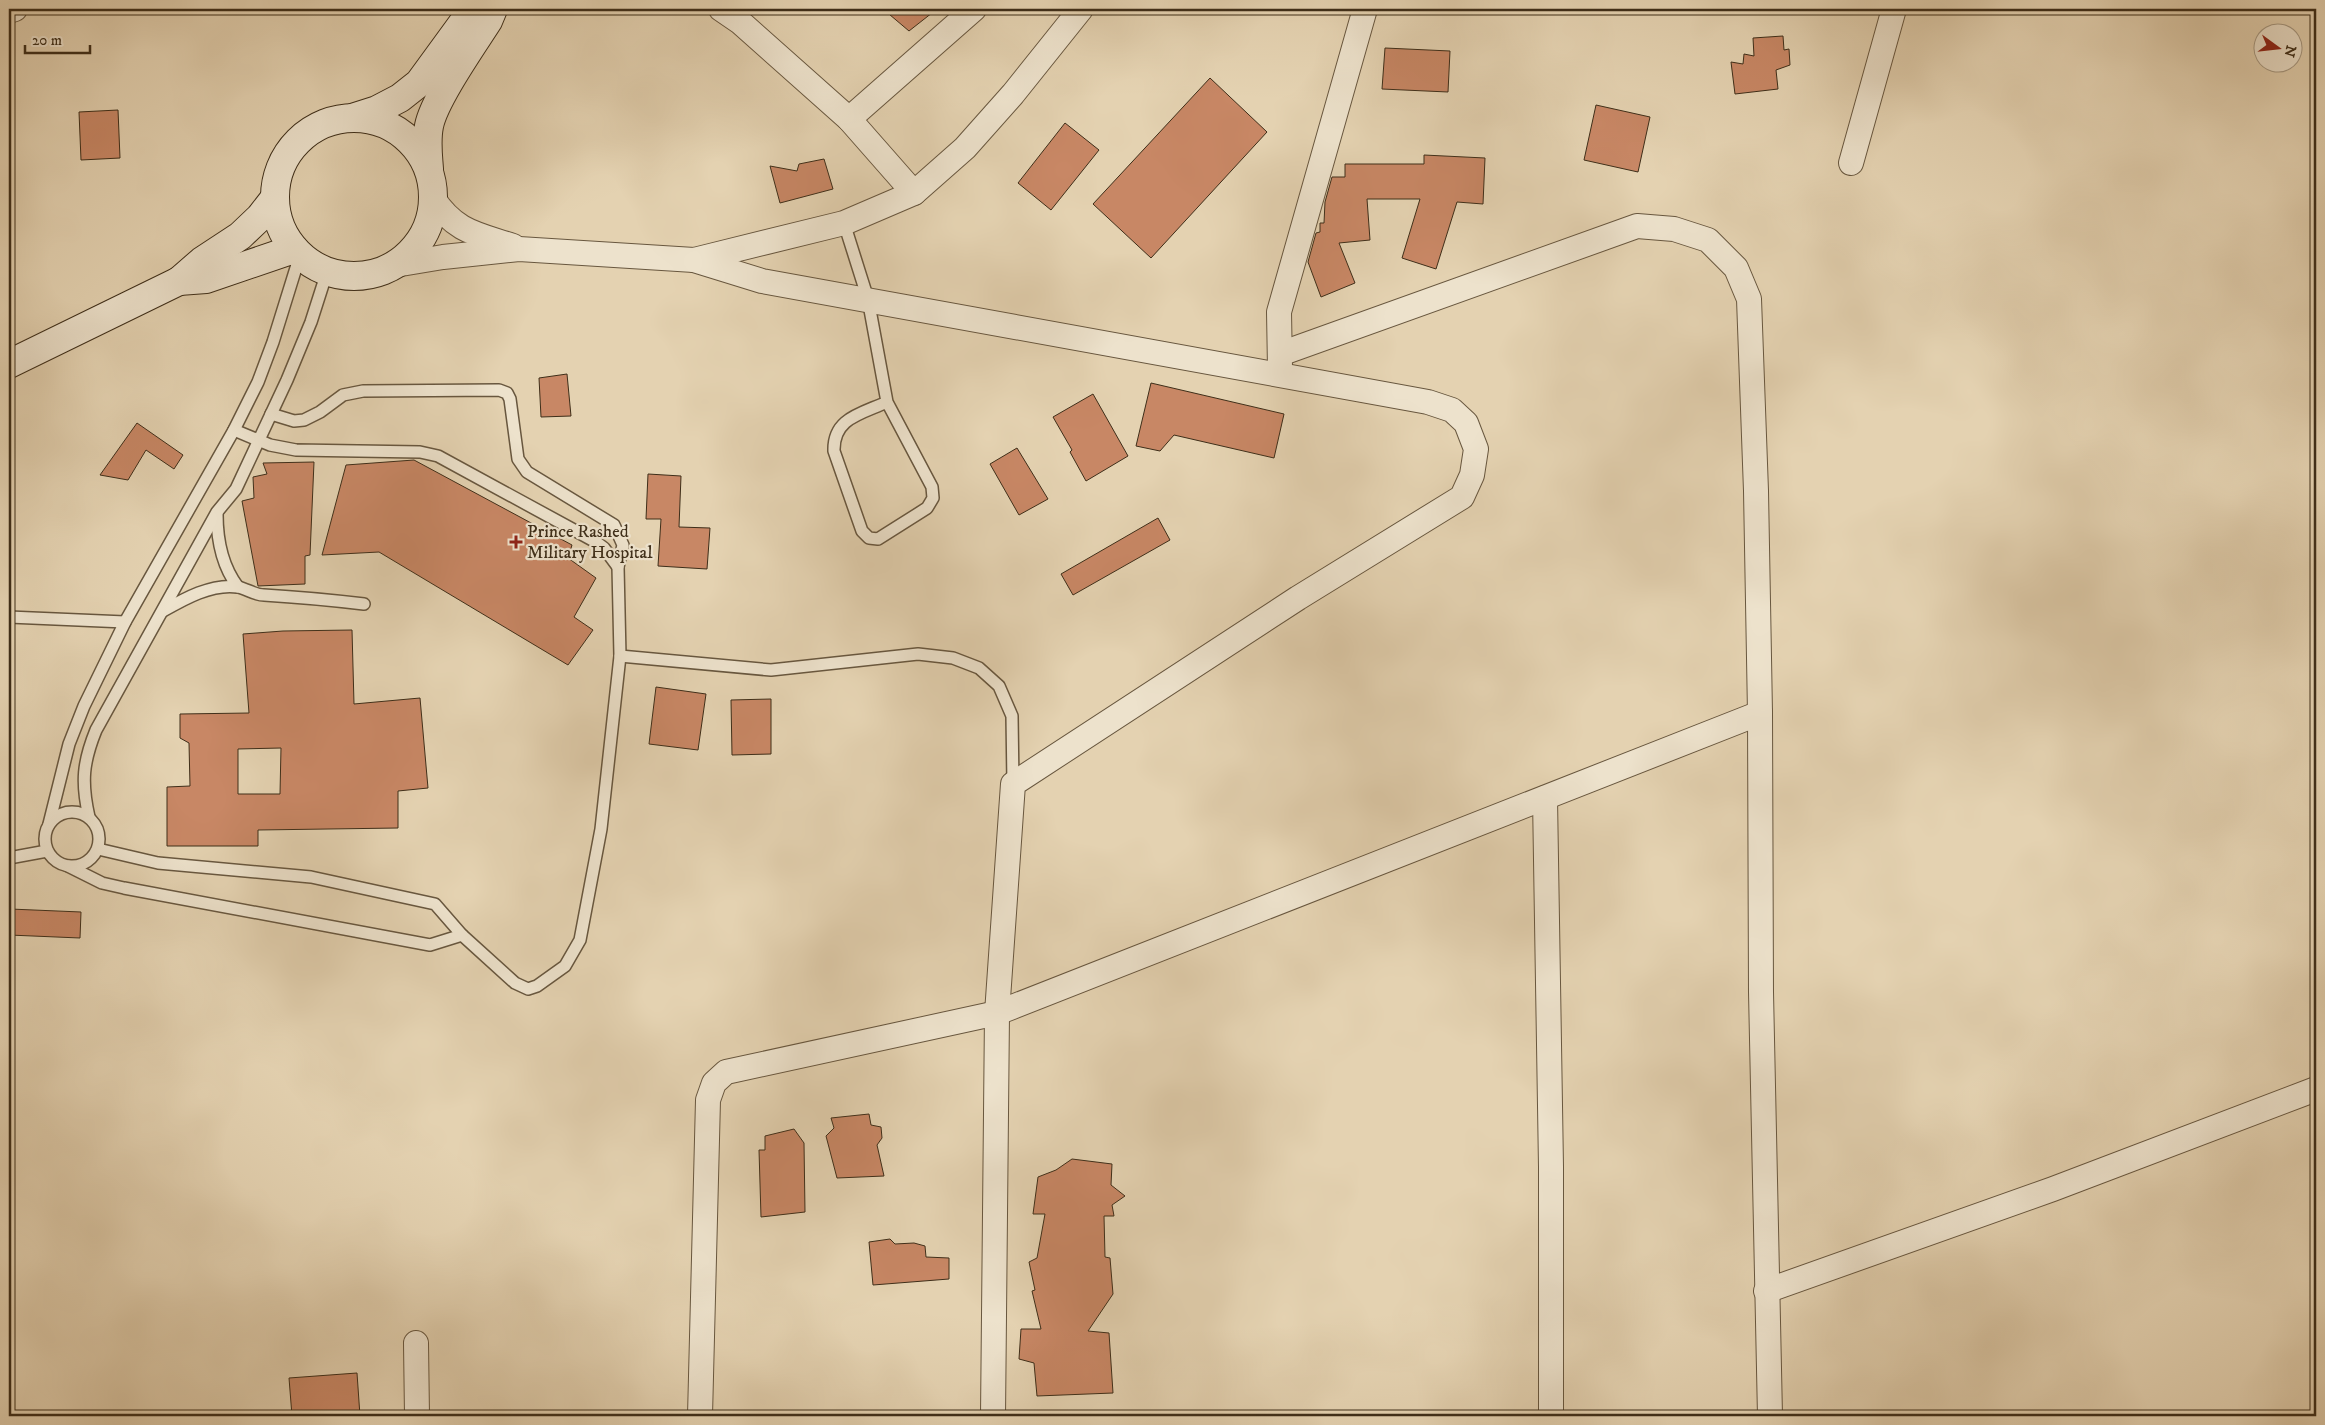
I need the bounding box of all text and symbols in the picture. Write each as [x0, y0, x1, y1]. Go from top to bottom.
scale bar [25, 22, 90, 54]
north arrow [2252, 22, 2302, 72]
text: 20 m [32, 31, 62, 50]
text: N [2279, 43, 2300, 59]
place label: Prince Rashed Military Hospital [527, 521, 653, 564]
marker: Prince Rashed Military Hospital [509, 535, 523, 549]

